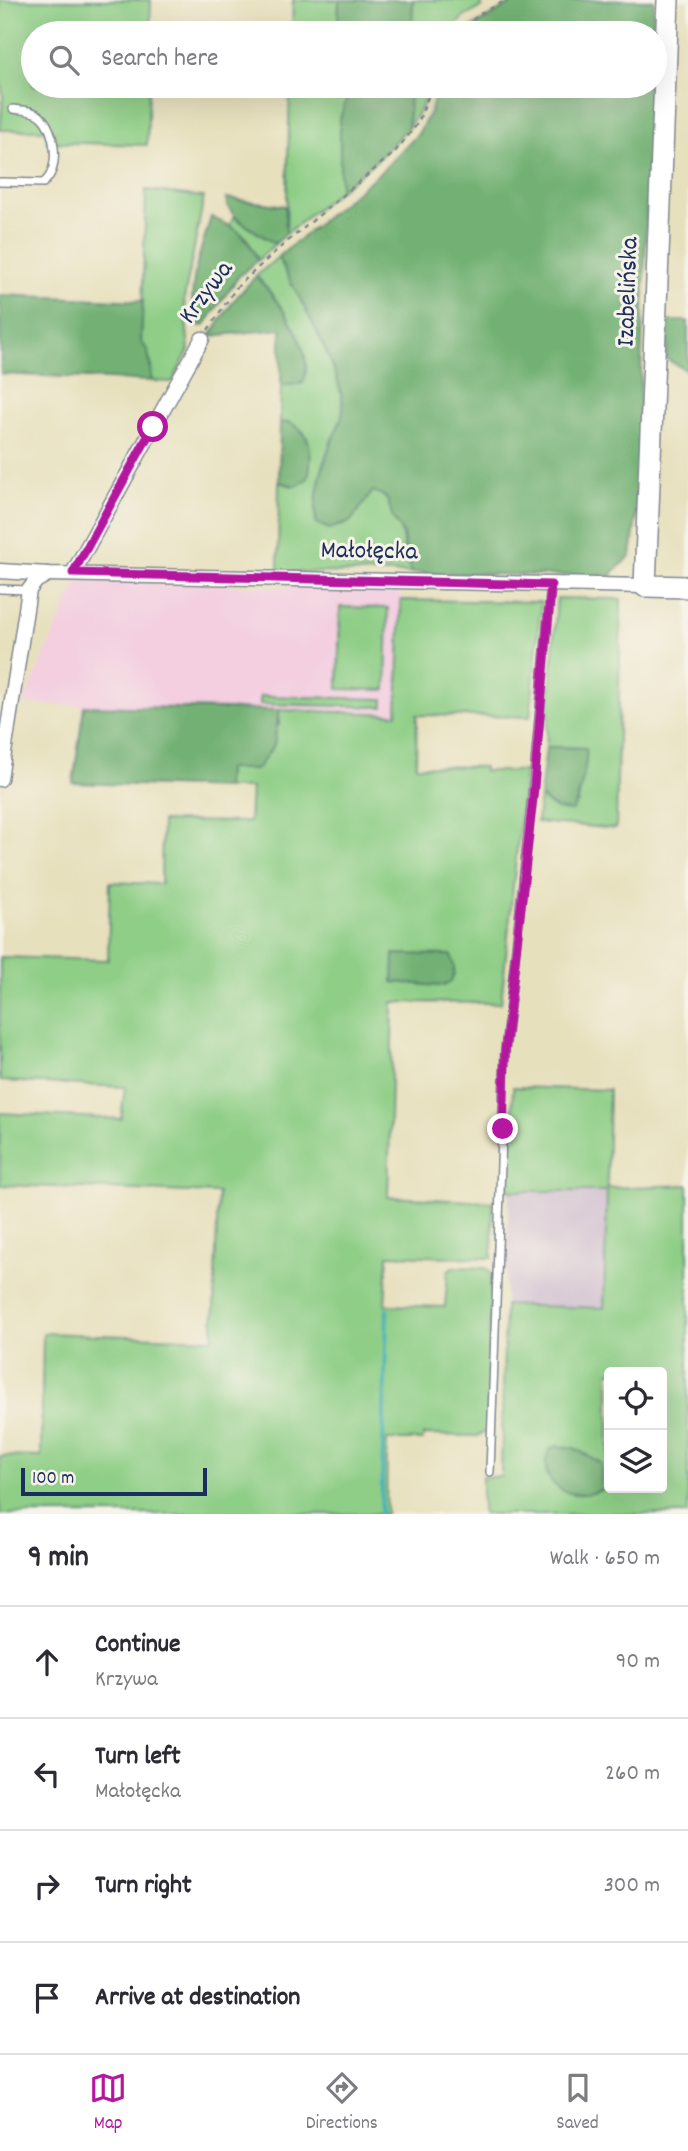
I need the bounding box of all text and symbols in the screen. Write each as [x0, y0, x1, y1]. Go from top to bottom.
search box [21, 21, 667, 98]
icon: search [45, 41, 83, 79]
text: Search here [101, 41, 219, 78]
street label: Izabelińska [609, 236, 649, 347]
street label: Krzywa [171, 253, 244, 332]
route start [137, 411, 168, 442]
street label: Małołęcka [320, 533, 419, 571]
route end [487, 1113, 518, 1144]
map controls [604, 1367, 667, 1493]
button: locate [604, 1367, 667, 1430]
button: layers [604, 1430, 667, 1493]
scale bar [21, 1465, 206, 1497]
text: 100 m [32, 1466, 74, 1493]
text: 9 min [28, 1538, 89, 1581]
text: Walk · 650 m [550, 1543, 660, 1576]
text: Continue [95, 1627, 180, 1664]
icon: ahead [28, 1643, 66, 1681]
text: 90 m [616, 1646, 660, 1679]
text: Krzywa [95, 1664, 158, 1697]
text: Turn left [95, 1739, 181, 1776]
icon: left [28, 1755, 66, 1793]
text: 260 m [605, 1758, 660, 1791]
text: Małołęcka [95, 1776, 181, 1809]
icon: right [28, 1867, 66, 1905]
text: Turn right [95, 1868, 192, 1905]
text: 300 m [604, 1870, 660, 1903]
icon: arrive [28, 1979, 66, 2017]
text: Arrive at destination [95, 1980, 300, 2017]
tab: Map [89, 2069, 127, 2138]
tab: Directions [306, 2069, 378, 2138]
tab: Saved [556, 2069, 599, 2138]

